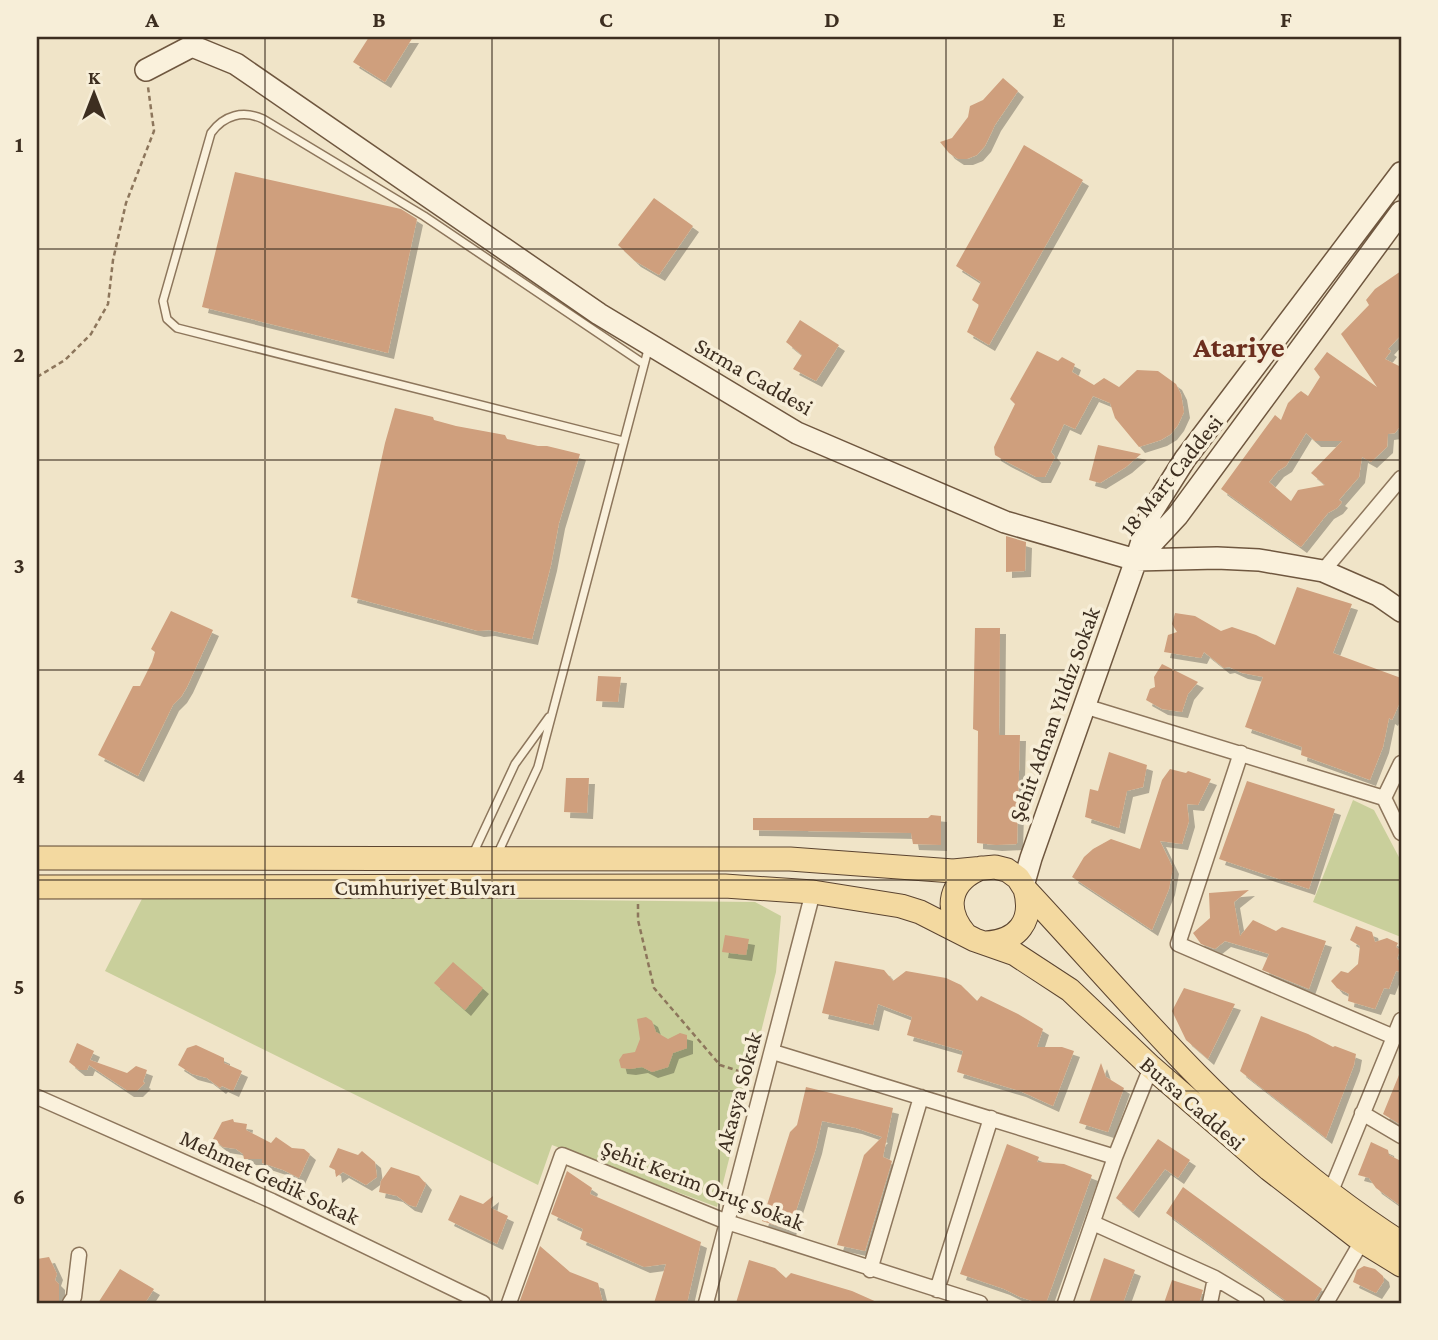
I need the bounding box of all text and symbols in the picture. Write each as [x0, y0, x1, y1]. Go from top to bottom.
text: A [144, 6, 159, 32]
text: B [372, 6, 386, 32]
text: C [599, 6, 613, 32]
text: D [824, 6, 840, 32]
text: E [1052, 6, 1066, 32]
text: F [1280, 6, 1292, 32]
north arrow [60, 60, 130, 130]
text: K [88, 67, 101, 88]
text: 1 [15, 131, 24, 157]
district label: Atariye [1192, 330, 1285, 363]
street label: Sırma Caddesi [690, 332, 818, 420]
text: 2 [13, 341, 25, 367]
street label: 18 Mart Caddesi [1114, 409, 1228, 541]
text: 3 [13, 552, 25, 578]
street label: Şehit Adnan Yıldız Sokak [1003, 603, 1105, 825]
text: 4 [13, 762, 25, 788]
street label: Cumhuriyet Bulvarı [334, 874, 516, 900]
text: 5 [13, 973, 25, 999]
street label: Akasya Sokak [709, 1029, 767, 1155]
street label: Bursa Caddesi [1135, 1050, 1251, 1156]
street label: Mehmet Gedik Sokak [176, 1124, 364, 1230]
street label: Şehit Kerim Oruç Sokak [598, 1134, 808, 1236]
text: 6 [13, 1183, 25, 1209]

